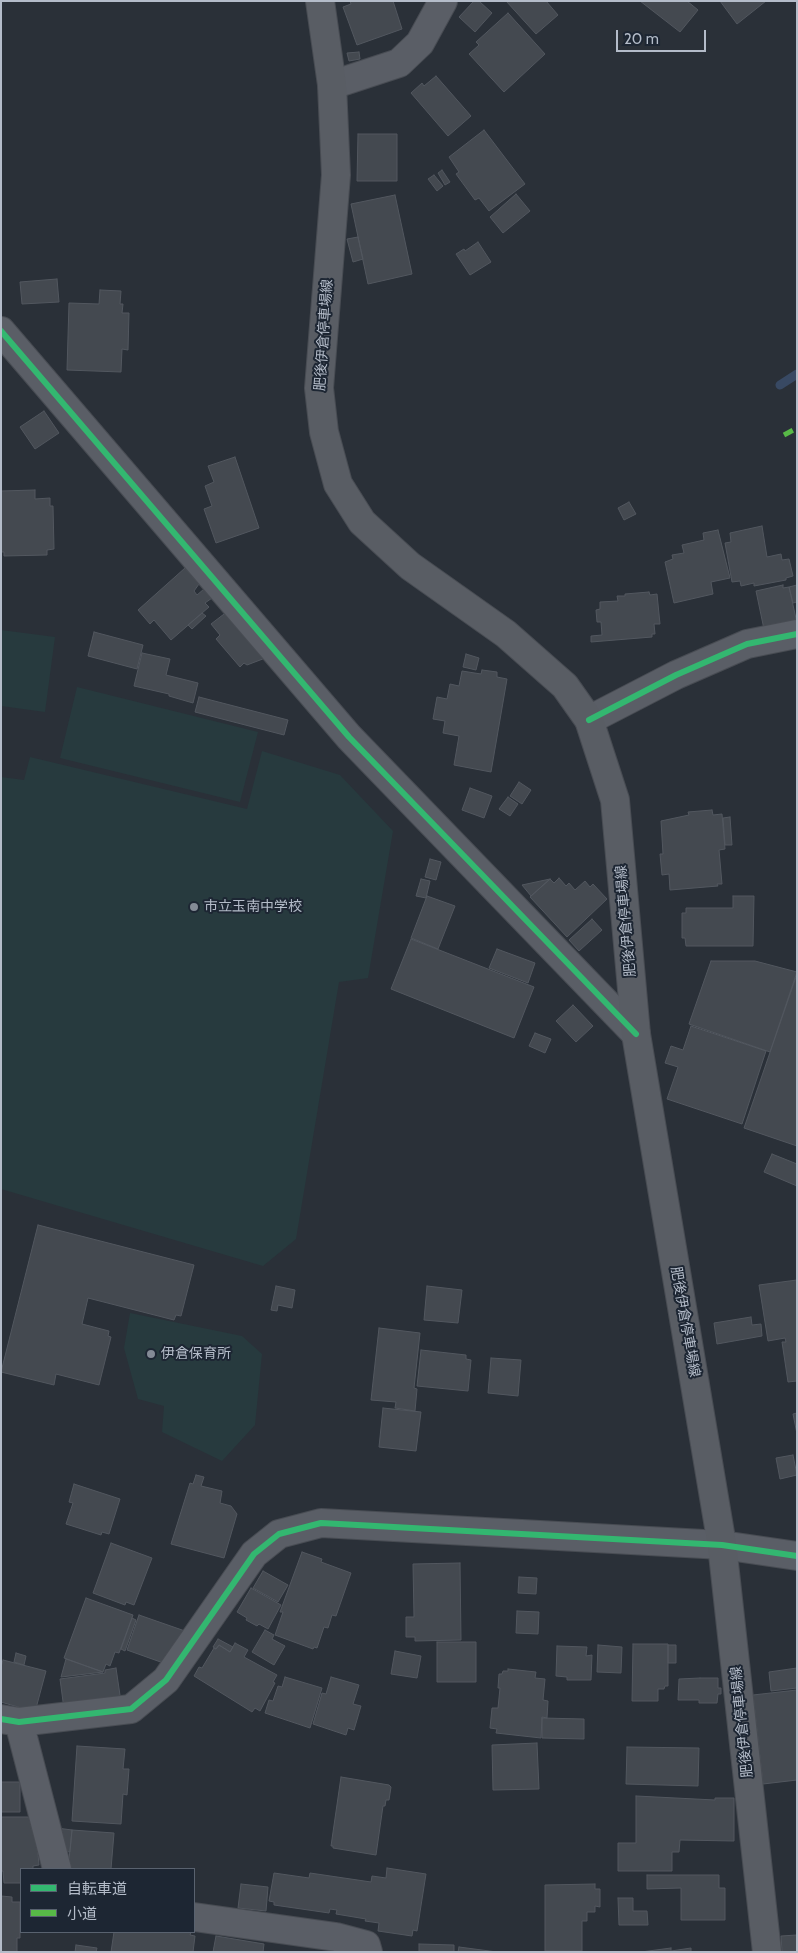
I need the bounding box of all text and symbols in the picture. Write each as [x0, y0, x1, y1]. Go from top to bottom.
scale bar [618, 20, 708, 52]
text: 20 m [624, 30, 659, 48]
street label: 肥後伊倉停車場線 [312, 279, 336, 391]
street label: 肥後伊倉停車場線 [613, 864, 639, 978]
place label: 市立玉南中学校 [204, 899, 302, 915]
marker: 市立玉南中学校 [188, 901, 200, 913]
street label: 肥後伊倉停車場線 [667, 1265, 703, 1379]
place label: 伊倉保育所 [161, 1346, 231, 1362]
marker: 伊倉保育所 [145, 1348, 157, 1360]
street label: 肥後伊倉停車場線 [728, 1665, 756, 1779]
legend [20, 1868, 195, 1933]
text: 自転車道 [67, 1880, 127, 1898]
text: 小道 [67, 1905, 97, 1923]

